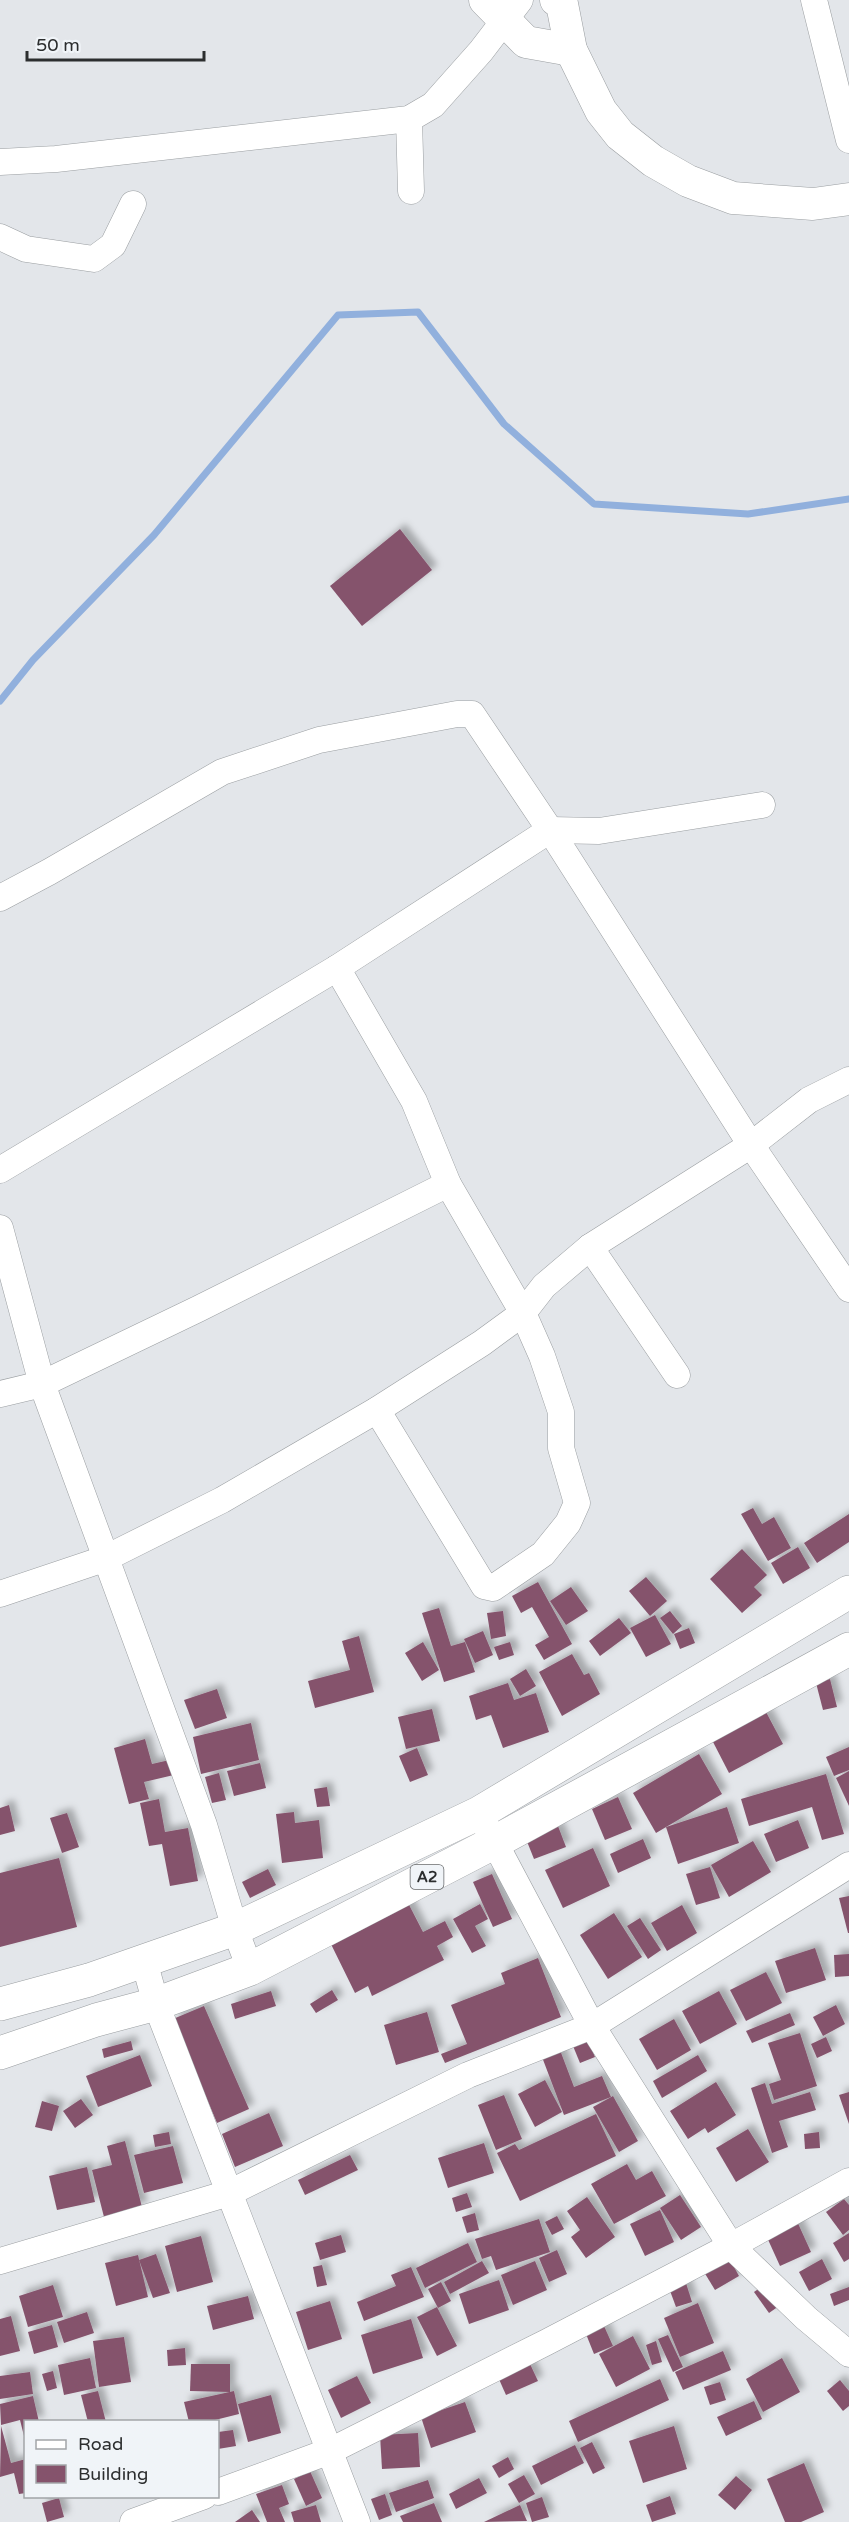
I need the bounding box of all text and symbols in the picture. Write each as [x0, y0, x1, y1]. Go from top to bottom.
scale bar [27, 24, 204, 62]
text: 50 m [36, 34, 80, 56]
road number: A2 [410, 1865, 444, 1889]
legend [24, 2420, 219, 2498]
text: Road [78, 2433, 123, 2455]
text: Building [78, 2463, 148, 2485]

